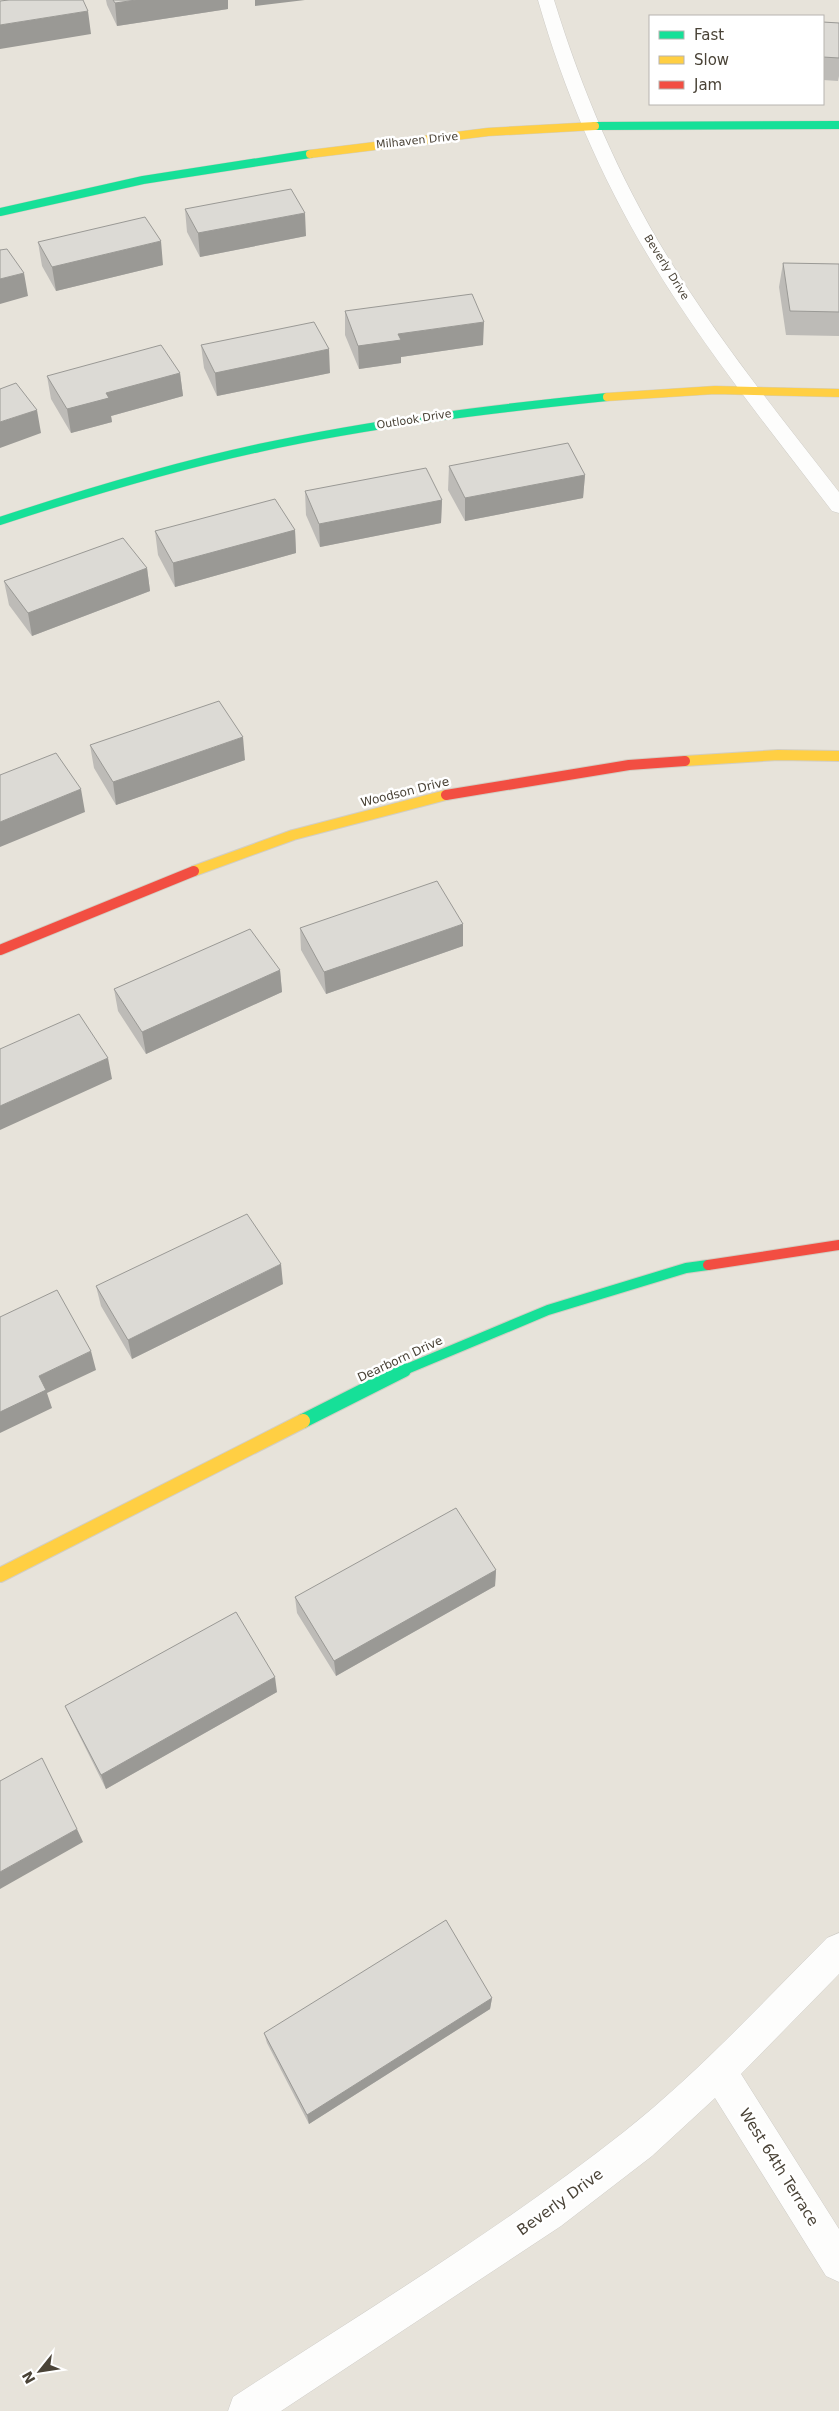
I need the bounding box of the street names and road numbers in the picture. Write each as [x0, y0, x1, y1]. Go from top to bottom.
street label: Milhaven Drive [375, 130, 459, 151]
street label: Beverly Drive [641, 232, 692, 302]
street label: Outlook Drive [376, 407, 453, 432]
street label: Woodson Drive [359, 774, 451, 810]
street label: Dearborn Drive [355, 1333, 445, 1385]
street label: West 64th Terrace [735, 2105, 823, 2229]
street label: Beverly Drive [514, 2165, 606, 2239]

